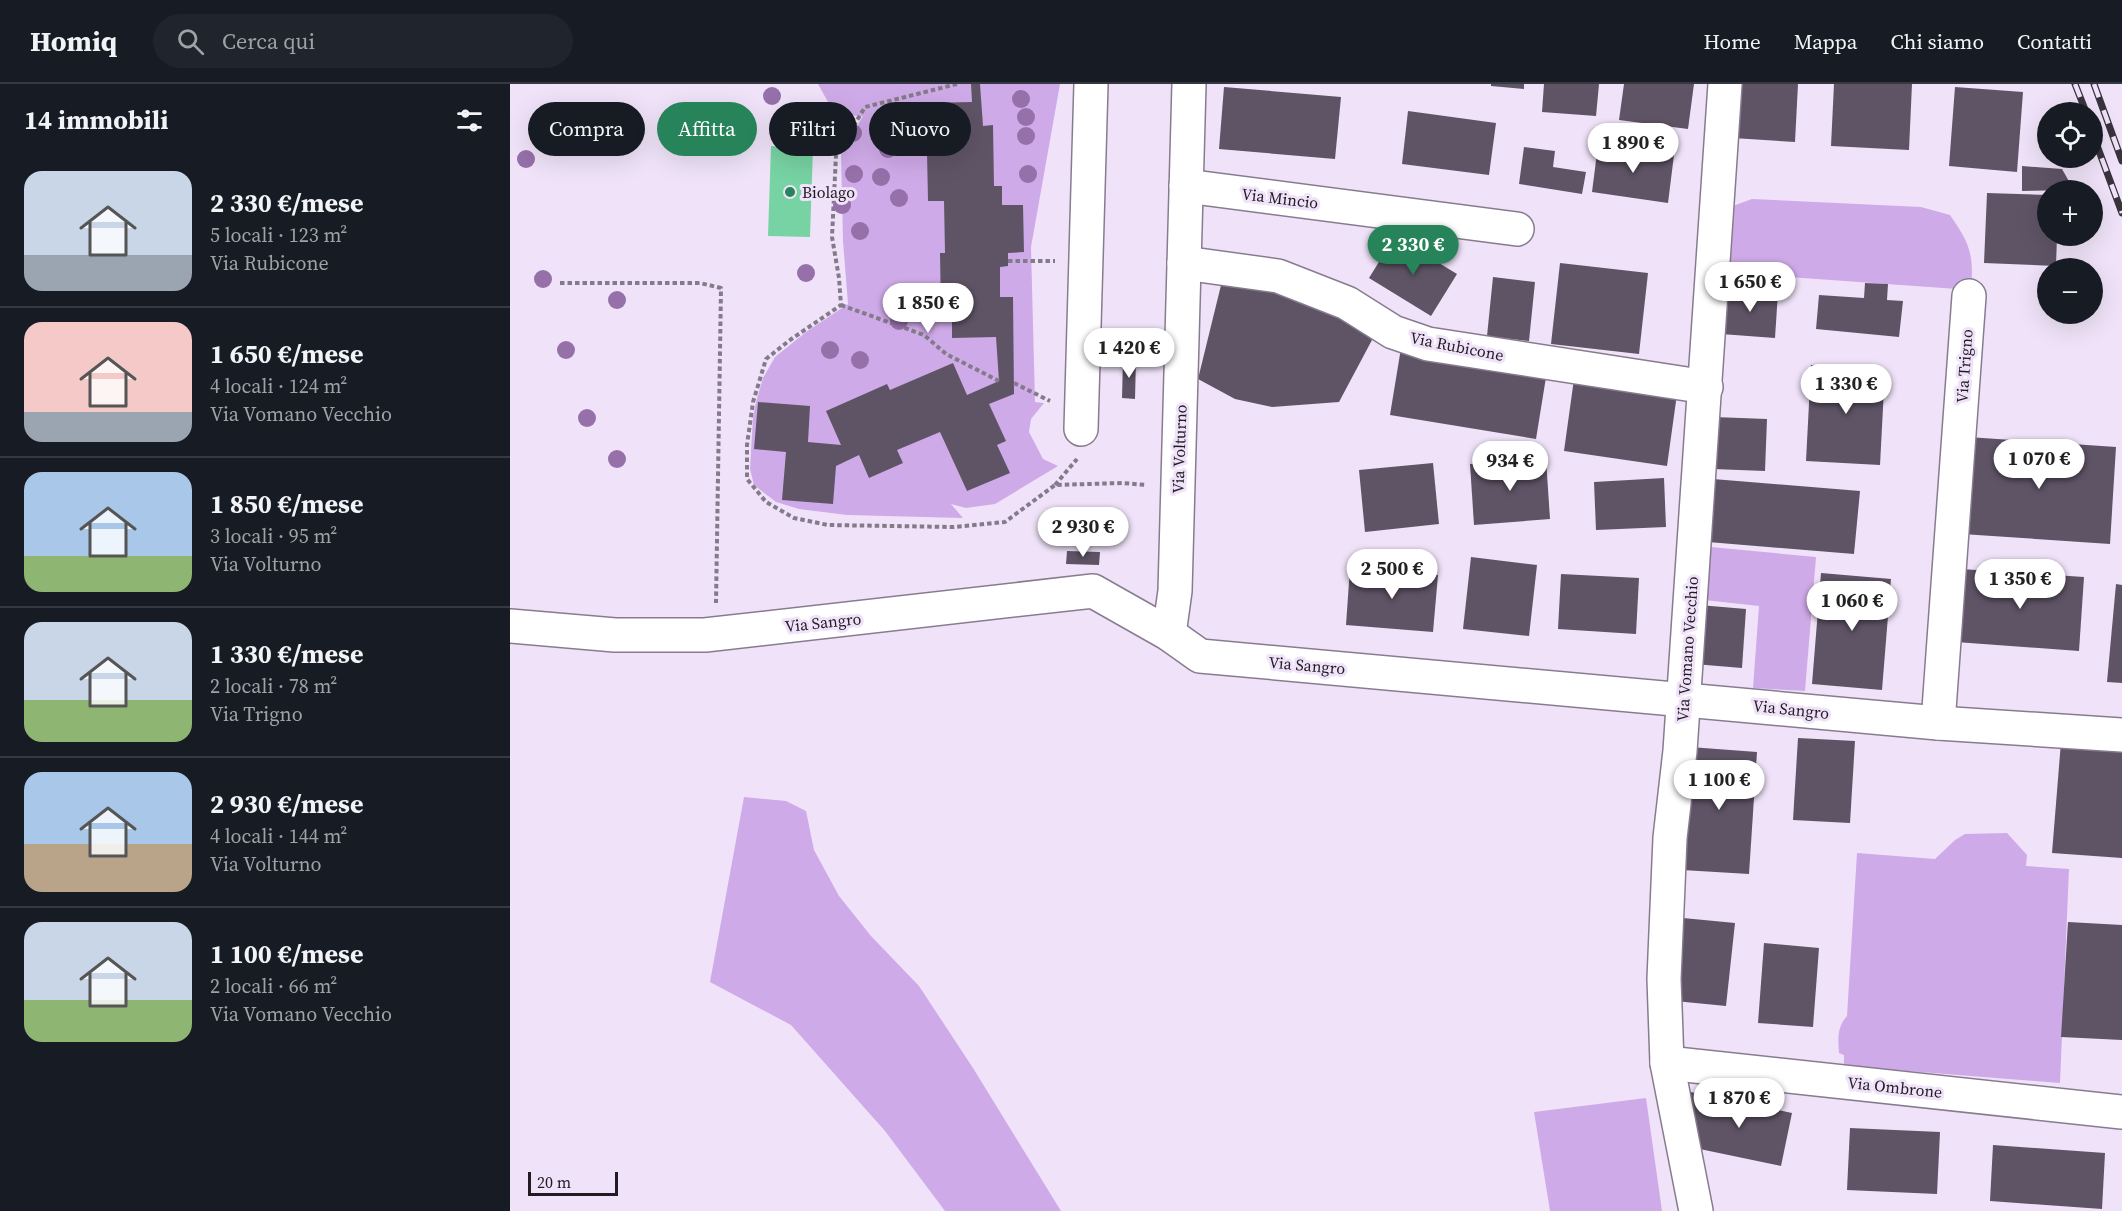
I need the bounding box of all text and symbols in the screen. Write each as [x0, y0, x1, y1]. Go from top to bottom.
search box [153, 14, 573, 68]
text: Homiq [30, 22, 117, 60]
icon: search [174, 25, 207, 58]
text: Cerca qui [222, 26, 315, 56]
text: Home [1703, 27, 1761, 56]
text: Mappa [1794, 27, 1858, 56]
text: Chi siamo [1891, 27, 1984, 56]
text: Contatti [2017, 27, 2092, 56]
text: 14 immobili [24, 102, 168, 138]
chip: Compra [528, 102, 645, 156]
chip: Affitta [657, 102, 757, 156]
chip: Filtri [769, 102, 857, 156]
chip: Nuovo [869, 102, 971, 156]
map controls [2037, 102, 2103, 324]
button: locate [2037, 102, 2103, 168]
icon: filters [453, 104, 486, 137]
pin: 1 890 € [1578, 123, 1688, 174]
text: 1 890 € [1602, 128, 1664, 156]
button: + [2037, 180, 2103, 246]
place label: Biolago [802, 181, 855, 203]
street label: Via Mincio [1240, 182, 1320, 214]
text: 2 330 €/mese [210, 185, 363, 221]
marker: Biolago [783, 185, 797, 199]
icon: home [72, 195, 144, 267]
text: 5 locali · 123 m² [210, 221, 347, 249]
pin: 2 330 € [1358, 225, 1468, 276]
text: 2 330 € [1382, 230, 1444, 258]
text: Via Rubicone [210, 249, 329, 277]
button: − [2037, 258, 2103, 324]
pin: 1 650 € [1695, 262, 1805, 313]
text: 1 650 € [1719, 267, 1781, 295]
pin: 1 850 € [873, 283, 983, 334]
text: 1 850 € [897, 288, 959, 316]
street label: Via Rubicone [1408, 326, 1506, 366]
pin: 1 420 € [1074, 328, 1184, 379]
street label: Via Trigno [1950, 328, 1978, 404]
text: 1 420 € [1098, 333, 1160, 361]
text: 1 650 €/mese [210, 336, 363, 372]
icon: home [72, 346, 144, 418]
pin: 1 330 € [1791, 364, 1901, 415]
text: 1 330 € [1815, 369, 1877, 397]
text: 4 locali · 124 m² [210, 372, 347, 400]
text: Via Vomano Vecchio [210, 400, 392, 428]
street label: Via Volturno [1166, 404, 1192, 494]
pin: 1 070 € [1984, 439, 2094, 490]
pin: 934 € [1468, 441, 1552, 492]
text: 1 070 € [2008, 444, 2070, 472]
text: 934 € [1486, 446, 1534, 474]
text: 1 850 €/mese [210, 486, 363, 522]
icon: home [72, 496, 144, 568]
pin: 2 930 € [1028, 507, 1138, 558]
text: 2 930 € [1052, 512, 1114, 540]
text: 3 locali · 95 m² [210, 522, 337, 550]
pin: 2 500 € [1337, 549, 1447, 600]
text: Via Volturno [210, 550, 322, 578]
text: 2 500 € [1361, 554, 1423, 582]
pin: 1 350 € [1965, 559, 2075, 610]
text: 1 350 € [1989, 564, 2051, 592]
street label: Via Vomano Vecchio [1671, 575, 1703, 722]
pin: 1 060 € [1797, 581, 1907, 632]
text: 1 060 € [1821, 586, 1883, 614]
street label: Via Sangro [784, 607, 862, 637]
text: 1 330 €/mese [210, 636, 363, 672]
icon: home [72, 646, 144, 718]
street label: Via Sangro [1268, 651, 1346, 679]
text: 2 locali · 78 m² [210, 672, 337, 700]
street label: Via Sangro [1752, 694, 1830, 724]
text: Via Trigno [210, 700, 303, 728]
pin: 1 100 € [1664, 760, 1774, 811]
text: 1 100 € [1688, 765, 1750, 793]
text: 2 930 €/mese [210, 786, 363, 822]
icon: home [72, 796, 144, 868]
text: 4 locali · 144 m² [210, 822, 347, 850]
text: Via Volturno [210, 850, 322, 878]
text: 1 100 €/mese [210, 936, 363, 972]
icon: home [72, 946, 144, 1018]
text: 2 locali · 66 m² [210, 972, 337, 1000]
text: Via Vomano Vecchio [210, 1000, 392, 1028]
street label: Via Ombrone [1847, 1071, 1943, 1103]
pin: 1 870 € [1684, 1078, 1794, 1129]
text: 1 870 € [1708, 1083, 1770, 1111]
scale bar [528, 1169, 618, 1196]
text: 20 m [537, 1171, 571, 1193]

